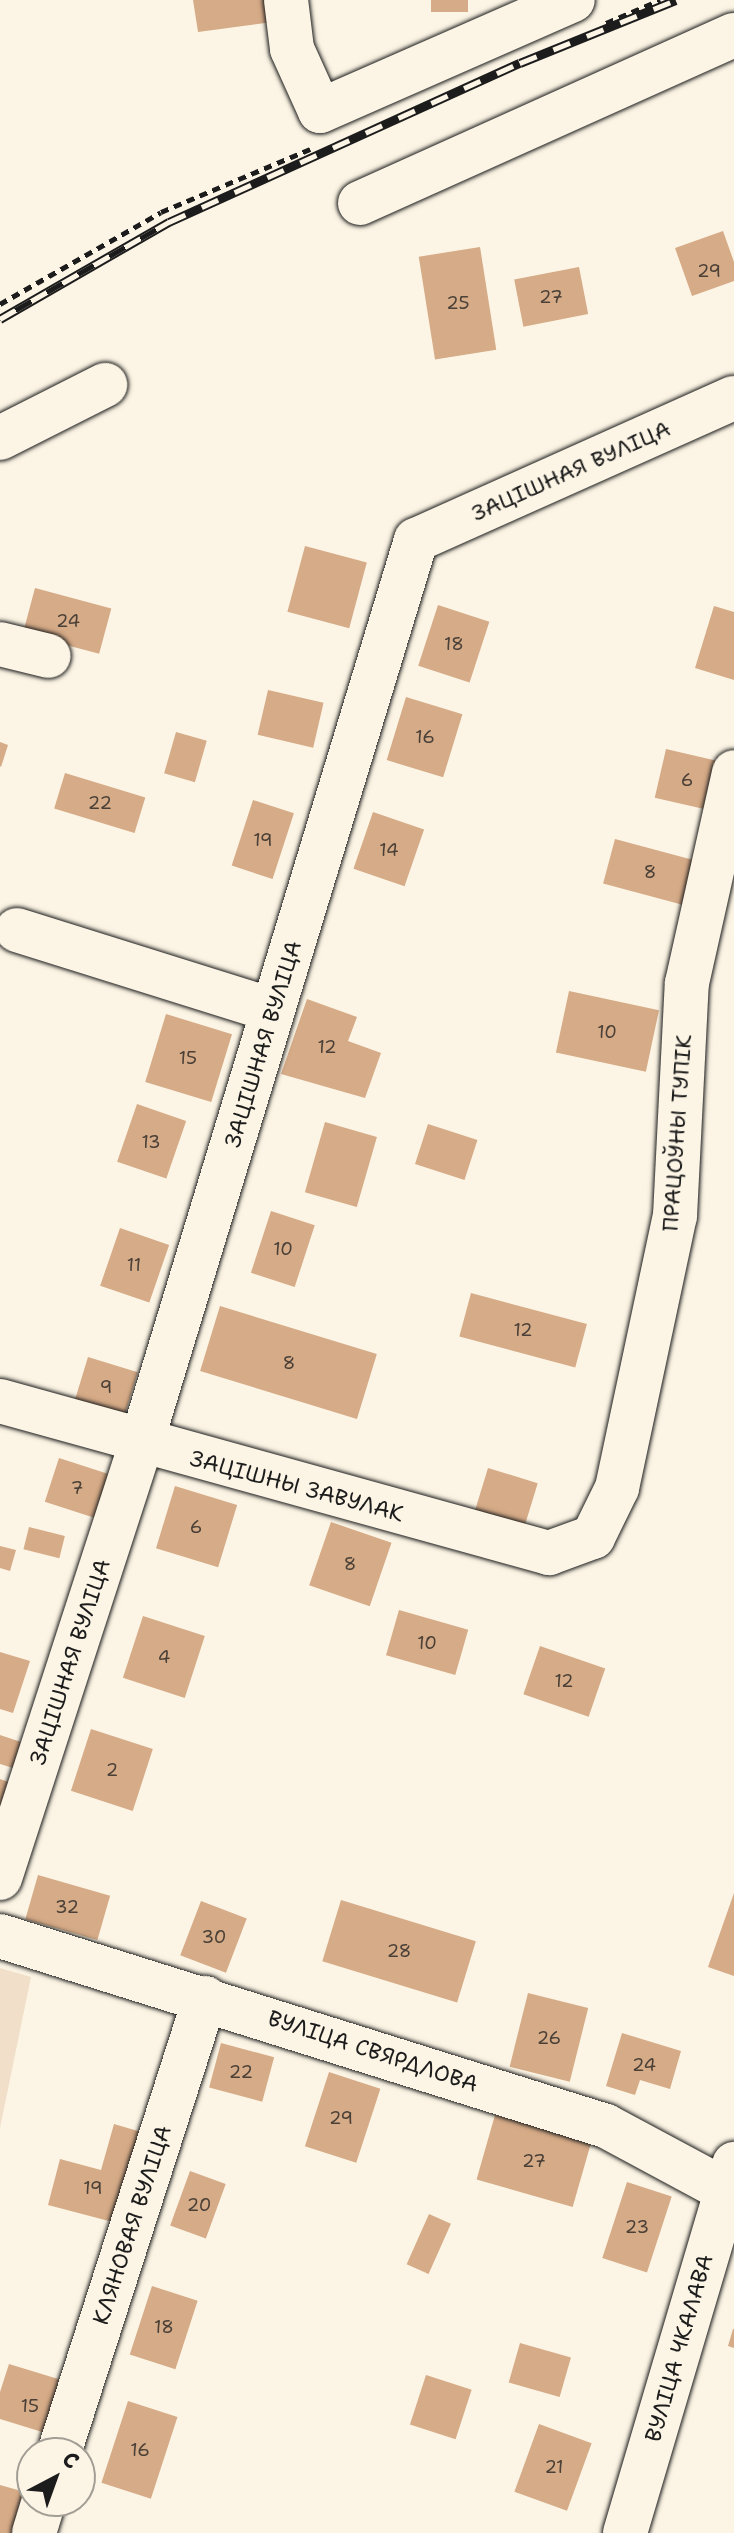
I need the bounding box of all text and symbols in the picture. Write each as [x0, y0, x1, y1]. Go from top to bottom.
house number: 29 [697, 260, 721, 282]
house number: 27 [539, 286, 563, 308]
house number: 25 [446, 292, 470, 314]
street label: ЗАЦІШНАЯ ВУЛІЦА [468, 415, 674, 527]
house number: 24 [56, 610, 80, 632]
house number: 18 [444, 633, 464, 655]
house number: 16 [415, 726, 435, 748]
house number: 6 [681, 769, 693, 791]
house number: 22 [88, 792, 112, 814]
house number: 19 [253, 829, 273, 851]
house number: 14 [379, 839, 399, 861]
house number: 8 [644, 861, 656, 883]
street label: ЗАЦІШНАЯ ВУЛІЦА [219, 937, 307, 1151]
house number: 10 [597, 1021, 617, 1043]
street label: ПРАЦОЎНЫ ТУПІК [657, 1034, 697, 1232]
house number: 12 [317, 1036, 337, 1058]
house number: 15 [179, 1047, 197, 1069]
house number: 13 [141, 1131, 161, 1153]
house number: 10 [273, 1238, 293, 1260]
house number: 11 [127, 1254, 141, 1276]
house number: 12 [513, 1319, 533, 1341]
house number: 8 [283, 1352, 295, 1374]
house number: 9 [100, 1376, 112, 1398]
street label: ЗАЦІШНЫ ЗАВУЛАК [187, 1445, 407, 1527]
house number: 7 [71, 1477, 83, 1499]
house number: 6 [190, 1516, 202, 1538]
house number: 8 [344, 1553, 356, 1575]
street label: ЗАЦІШНАЯ ВУЛІЦА [24, 1556, 116, 1768]
house number: 10 [417, 1632, 437, 1654]
house number: 4 [158, 1646, 170, 1668]
house number: 12 [554, 1670, 574, 1692]
house number: 2 [106, 1759, 118, 1781]
house number: 32 [55, 1896, 79, 1918]
house number: 30 [202, 1926, 226, 1948]
house number: 28 [387, 1940, 411, 1962]
street label: ВУЛІЦА СВЯРДЛОВА [265, 2005, 481, 2097]
house number: 26 [537, 2027, 561, 2049]
house number: 24 [632, 2054, 656, 2076]
house number: 22 [229, 2061, 253, 2083]
house number: 29 [329, 2107, 353, 2129]
street label: КЛЯНОВАЯ ВУЛІЦА [87, 2122, 177, 2328]
house number: 27 [522, 2150, 546, 2172]
house number: 19 [83, 2177, 103, 2199]
house number: 20 [187, 2194, 211, 2216]
house number: 23 [625, 2216, 649, 2238]
street label: ВУЛІЦА ЧКАЛАВА [640, 2251, 718, 2445]
house number: 18 [154, 2316, 174, 2338]
house number: 15 [21, 2395, 39, 2417]
north arrow [16, 2437, 96, 2517]
house number: 16 [130, 2439, 150, 2461]
text: С [56, 2445, 85, 2475]
house number: 21 [544, 2456, 564, 2478]

